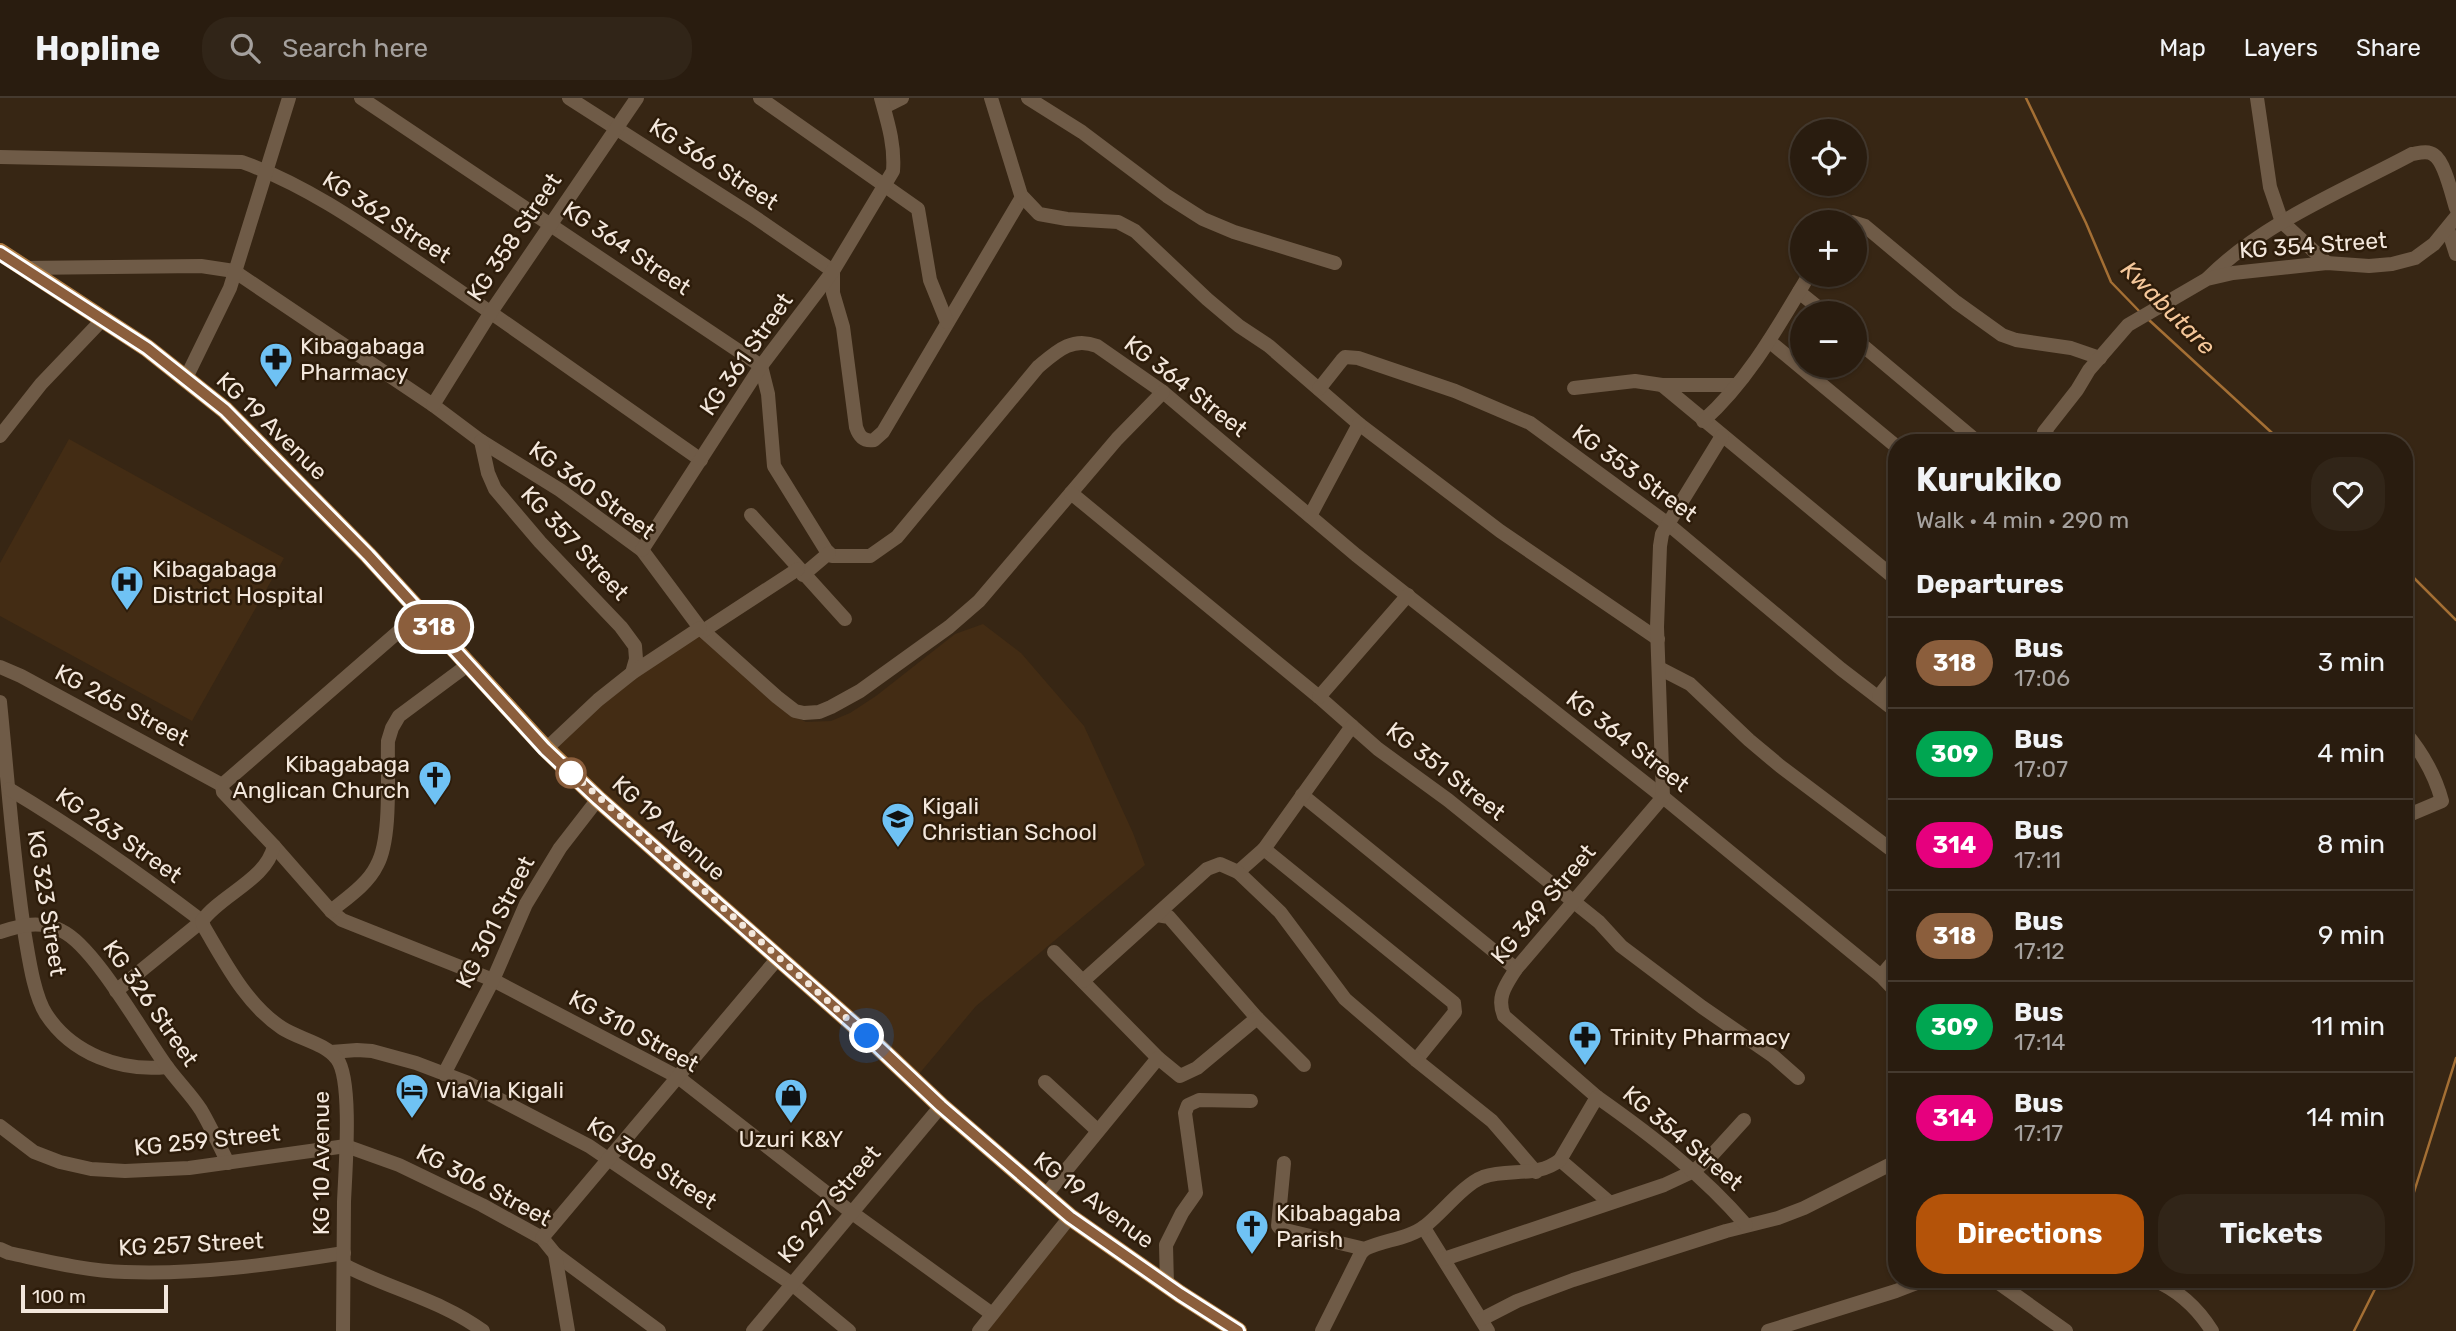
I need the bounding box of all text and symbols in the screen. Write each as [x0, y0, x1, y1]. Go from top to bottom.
search box [202, 17, 692, 80]
text: Hopline [35, 29, 160, 68]
icon: search [226, 29, 264, 67]
text: Search here [282, 33, 428, 64]
text: Map [2159, 34, 2206, 62]
text: Layers [2244, 34, 2318, 62]
text: Share [2356, 34, 2421, 62]
street label: KG 366 Street [644, 112, 784, 216]
map controls [1790, 119, 1867, 378]
button: locate [1790, 119, 1867, 196]
street label: KG 362 Street [317, 165, 457, 269]
street label: KG 358 Street [461, 168, 567, 306]
street label: KG 364 Street [558, 195, 696, 301]
button: + [1790, 210, 1867, 287]
street label: KG 354 Street [2238, 226, 2388, 264]
water label: Kwabutare [2115, 255, 2221, 361]
street label: KG 361 Street [693, 287, 799, 421]
button: − [1790, 301, 1867, 378]
street label: KG 364 Street [1119, 329, 1253, 443]
place label: Kibagabaga Pharmacy [300, 332, 425, 386]
pharmacy icon: Kibagabaga Pharmacy [257, 340, 295, 389]
street label: KG 19 Avenue [211, 366, 333, 486]
street label: KG 353 Street [1567, 418, 1703, 528]
street label: KG 360 Street [524, 435, 660, 545]
button: heart [2311, 457, 2385, 531]
text: Kurukiko [1916, 460, 2062, 499]
street label: KG 357 Street [515, 480, 635, 606]
text: Walk · 4 min · 290 m [1916, 506, 2129, 534]
place label: Kibagabaga District Hospital [152, 555, 324, 609]
hospital icon: Kibagabaga District Hospital [108, 563, 146, 612]
text: Departures [1916, 569, 2064, 600]
line badge: 318 [394, 604, 474, 650]
text: 318 [412, 613, 456, 641]
text: Bus [2014, 633, 2063, 664]
text: 3 min [2318, 647, 2385, 678]
text: 318 [1933, 649, 1976, 677]
street label: KG 265 Street [50, 658, 194, 752]
text: 17:06 [2014, 664, 2070, 692]
street label: KG 364 Street [1561, 684, 1695, 798]
street label: KG 351 Street [1381, 716, 1511, 826]
text: Bus [2014, 724, 2063, 755]
text: 4 min [2317, 738, 2385, 769]
text: 309 [1931, 740, 1978, 768]
place label: Kibagabaga Anglican Church [232, 750, 410, 804]
text: 17:07 [2014, 755, 2068, 783]
church icon: Kibagabaga Anglican Church [416, 758, 454, 807]
unlabelled marker [556, 758, 586, 788]
street label: KG 19 Avenue [606, 770, 732, 886]
street label: KG 263 Street [51, 781, 187, 889]
place label: Kigali Christian School [922, 792, 1097, 846]
school or university icon: Kigali Christian School [879, 800, 917, 849]
text: Bus [2014, 815, 2063, 846]
street label: KG 323 Street [22, 828, 72, 978]
text: 8 min [2317, 829, 2385, 860]
text: 314 [1933, 831, 1976, 859]
street label: KG 349 Street [1485, 838, 1601, 970]
text: 17:11 [2014, 846, 2061, 874]
street label: KG 301 Street [450, 851, 540, 993]
text: Bus [2014, 906, 2063, 937]
text: 9 min [2318, 920, 2385, 951]
text: 318 [1933, 922, 1976, 950]
street label: KG 326 Street [97, 935, 205, 1071]
text: 17:12 [2014, 937, 2065, 965]
street label: KG 310 Street [564, 984, 704, 1078]
text: Bus [2014, 997, 2063, 1028]
text: 11 min [2311, 1011, 2385, 1042]
text: 309 [1931, 1013, 1978, 1041]
your location [849, 1018, 884, 1053]
pharmacy icon: Trinity Pharmacy [1566, 1018, 1604, 1067]
place label: Trinity Pharmacy [1610, 1023, 1791, 1051]
text: 17:14 [2014, 1028, 2066, 1056]
hotel icon: ViaVia Kigali [393, 1071, 431, 1120]
place label: ViaVia Kigali [436, 1076, 564, 1104]
shop icon: Uzuri K&Y [772, 1076, 810, 1125]
street label: KG 354 Street [1617, 1080, 1749, 1196]
text: Bus [2014, 1088, 2063, 1119]
street label: KG 10 Avenue [307, 1091, 335, 1235]
text: 14 min [2306, 1102, 2385, 1133]
text: 314 [1933, 1104, 1976, 1132]
street label: KG 308 Street [582, 1111, 722, 1215]
street label: KG 259 Street [132, 1118, 282, 1162]
text: 17:17 [2014, 1119, 2063, 1147]
place label: Uzuri K&Y [739, 1125, 844, 1153]
street label: KG 306 Street [412, 1138, 556, 1232]
street label: KG 297 Street [772, 1139, 886, 1269]
street label: KG 19 Avenue [1028, 1146, 1160, 1254]
button: Directions [1916, 1194, 2144, 1274]
button: Tickets [2158, 1194, 2385, 1274]
place label: Kibabagaba Parish [1276, 1199, 1401, 1253]
church icon: Kibabagaba Parish [1233, 1207, 1271, 1256]
street label: KG 257 Street [118, 1226, 264, 1262]
scale bar [21, 1282, 168, 1314]
text: 100 m [32, 1285, 86, 1308]

